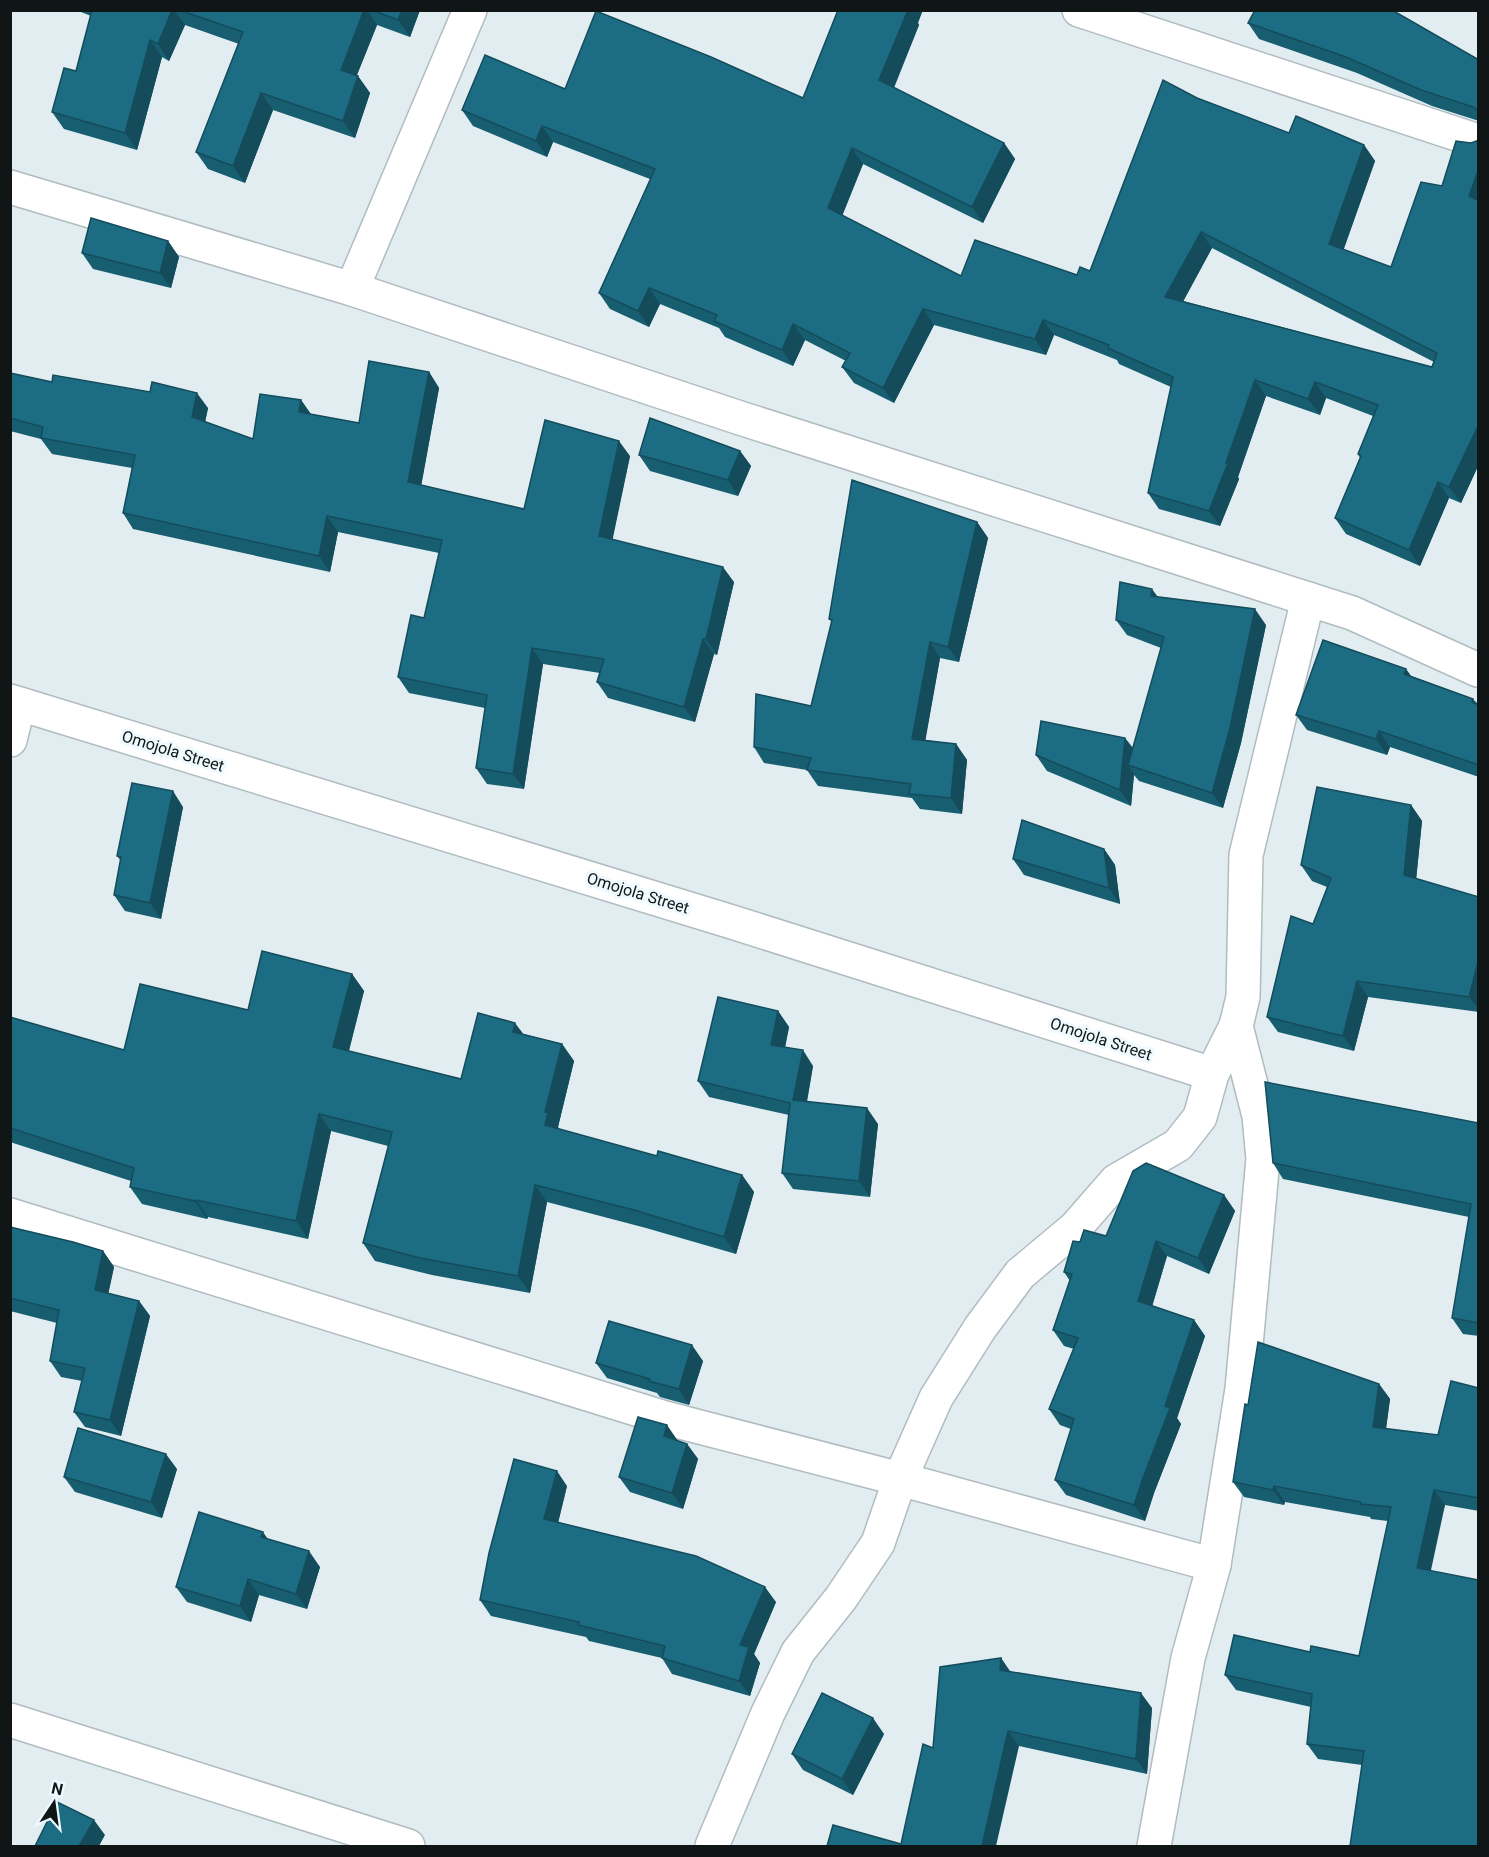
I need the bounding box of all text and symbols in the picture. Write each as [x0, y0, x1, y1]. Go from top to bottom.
street label: Omojola Street [120, 726, 226, 776]
street label: Omojola Street [585, 868, 691, 918]
street label: Omojola Street [1048, 1014, 1154, 1064]
north arrow [24, 1773, 84, 1833]
text: N [50, 1778, 65, 1799]

